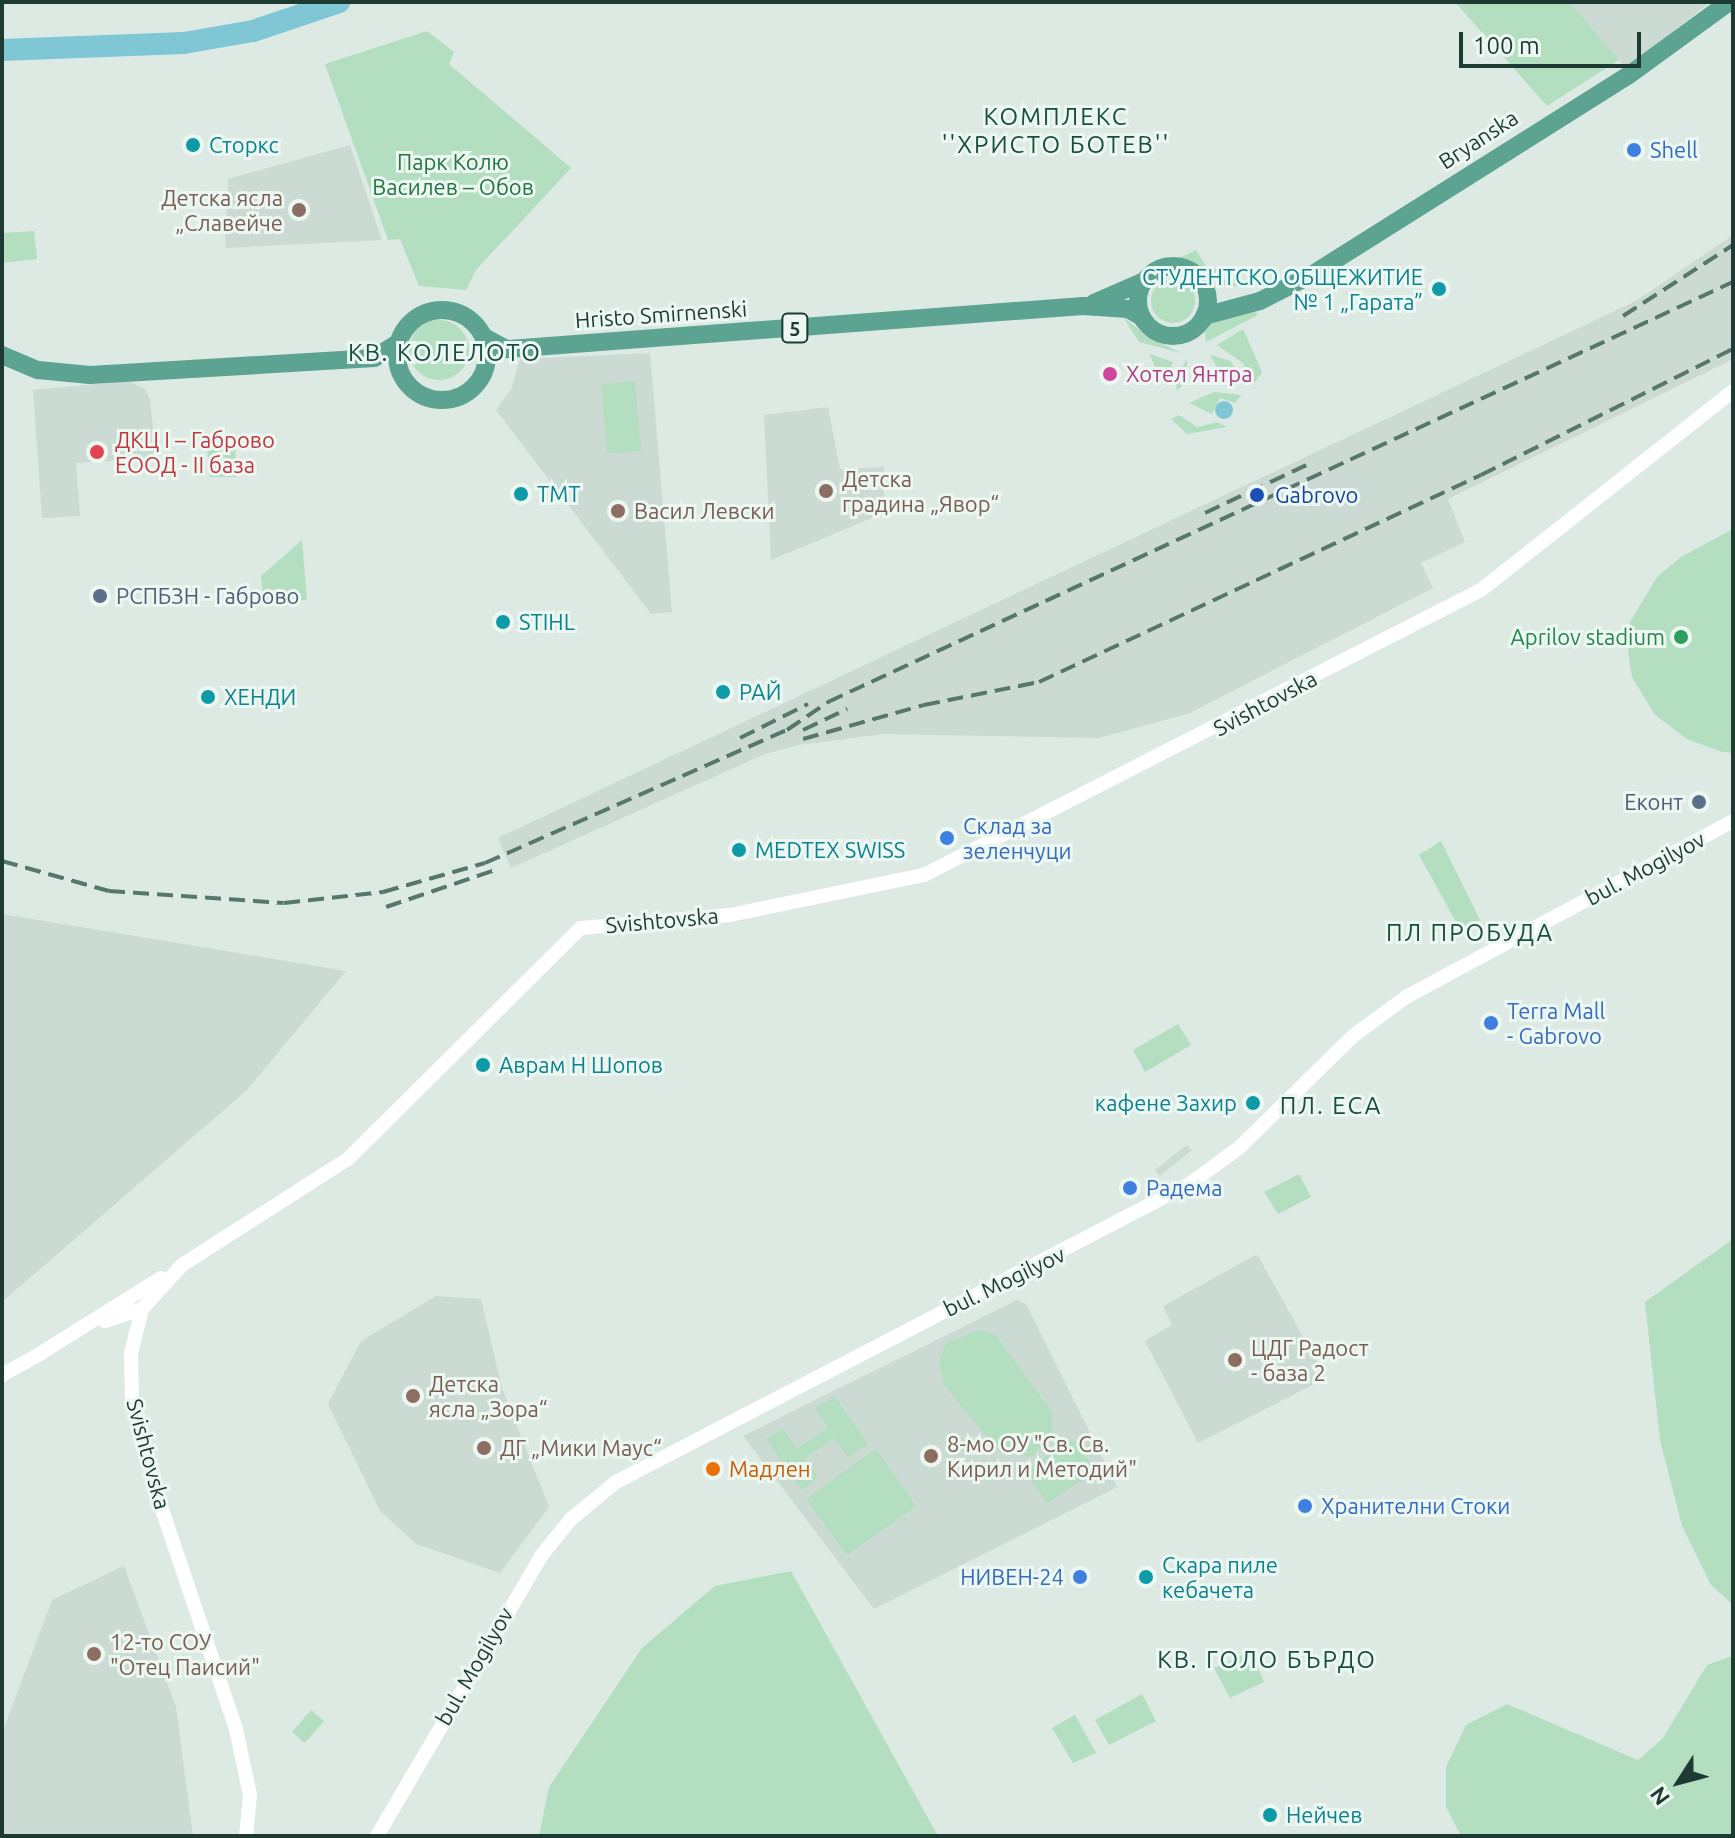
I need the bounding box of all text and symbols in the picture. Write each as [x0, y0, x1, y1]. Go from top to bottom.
scale bar [1463, 16, 1645, 66]
text: 100 m [1473, 32, 1540, 59]
district label: КОМПЛЕКС ''ХРИСТО БОТЕВ'' [942, 103, 1170, 159]
street label: Bryanska [1433, 104, 1523, 174]
place label: Сторкс [209, 132, 279, 158]
marker: Сторкс [184, 136, 202, 154]
place label: Shell [1650, 137, 1698, 163]
marker: Shell [1625, 141, 1643, 159]
park label: Парк Колю Василев – Обов [372, 148, 534, 200]
place label: Детска ясла „Славейче [161, 184, 283, 236]
marker: Детска ясла „Славейче [290, 201, 308, 219]
place label: СТУДЕНТСКО ОБЩЕЖИТИЕ № 1 „Гарата” [1142, 263, 1423, 314]
marker: СТУДЕНТСКО ОБЩЕЖИТИЕ № 1 „Гарата” [1430, 280, 1448, 298]
street label: Hristo Smirnenski [574, 295, 748, 333]
road number: 5 [781, 312, 809, 344]
district label: КВ. КОЛЕЛОТО [348, 339, 542, 367]
place label: Хотел Янтра [1126, 361, 1253, 387]
marker: Хотел Янтра [1101, 365, 1119, 383]
place label: ДКЦ І – Габрово ЕООД - II база [115, 426, 275, 478]
marker: ДКЦ І – Габрово ЕООД - II база [86, 441, 108, 463]
place label: Детска градина „Явор“ [842, 465, 999, 516]
place label: TMT [537, 481, 581, 507]
marker: Детска градина „Явор“ [817, 482, 835, 500]
place label: Gabrovo [1275, 482, 1358, 508]
marker: Gabrovo [1246, 484, 1268, 506]
marker: TMT [512, 485, 530, 503]
place label: Васил Левски [634, 498, 775, 524]
marker: Васил Левски [609, 502, 627, 520]
place label: РСПБЗН - Габрово [116, 583, 299, 609]
marker: РСПБЗН - Габрово [91, 587, 109, 605]
place label: STIHL [519, 609, 575, 635]
marker: STIHL [494, 613, 512, 631]
place label: Aprilov stadium [1511, 624, 1665, 650]
marker: Aprilov stadium [1672, 628, 1690, 646]
street label: Svishtovska [1209, 665, 1321, 741]
place label: РАЙ [739, 679, 781, 705]
marker: РАЙ [714, 683, 732, 701]
place label: ХЕНДИ [224, 684, 296, 710]
marker: ХЕНДИ [199, 688, 217, 706]
place label: Еконт [1624, 789, 1683, 815]
marker: Еконт [1690, 793, 1708, 811]
place label: Склад за зеленчуци [963, 812, 1071, 864]
street label: bul. Mogilyov [1581, 825, 1709, 911]
marker: Склад за зеленчуци [938, 829, 956, 847]
place label: MEDTEX SWISS [755, 837, 905, 863]
marker: MEDTEX SWISS [730, 841, 748, 859]
street label: Svishtovska [604, 902, 720, 938]
district label: ПЛ ПРОБУДА [1386, 919, 1554, 947]
place label: Terra Mall - Gabrovo [1507, 997, 1605, 1048]
marker: Terra Mall - Gabrovo [1482, 1014, 1500, 1032]
place label: Аврам Н Шопов [499, 1052, 663, 1078]
marker: Аврам Н Шопов [474, 1056, 492, 1074]
place label: кафене Захир [1095, 1090, 1237, 1116]
district label: ПЛ. ЕСА [1280, 1092, 1382, 1120]
marker: кафене Захир [1244, 1094, 1262, 1112]
place label: Радема [1146, 1175, 1223, 1201]
marker: Радема [1121, 1179, 1139, 1197]
street label: bul. Mogilyov [939, 1240, 1069, 1322]
place label: ЦДГ Радост - база 2 [1251, 1334, 1368, 1386]
marker: ЦДГ Радост - база 2 [1226, 1351, 1244, 1369]
place label: Детска ясла „Зора“ [429, 1370, 548, 1422]
marker: Детска ясла „Зора“ [404, 1387, 422, 1405]
street label: Svishtovska [122, 1396, 176, 1512]
place label: 8-мо ОУ "Св. Св. Кирил и Методий" [947, 1430, 1137, 1482]
place label: ДГ „Мики Маус“ [500, 1435, 662, 1461]
marker: ДГ „Мики Маус“ [475, 1439, 493, 1457]
marker: 8-мо ОУ "Св. Св. Кирил и Методий" [922, 1447, 940, 1465]
place label: Мадлен [729, 1456, 811, 1482]
marker: Мадлен [704, 1460, 722, 1478]
place label: Хранителни Стоки [1321, 1493, 1510, 1519]
marker: Хранителни Стоки [1296, 1497, 1314, 1515]
place label: Скара пиле кебачета [1162, 1551, 1278, 1602]
place label: НИВЕН-24 [960, 1564, 1064, 1590]
marker: НИВЕН-24 [1071, 1568, 1089, 1586]
marker: Скара пиле кебачета [1137, 1568, 1155, 1586]
street label: bul. Mogilyov [430, 1602, 518, 1730]
place label: 12-то СОУ "Отец Паисий" [110, 1628, 260, 1680]
marker: 12-то СОУ "Отец Паисий" [85, 1645, 103, 1663]
district label: КВ. ГОЛО БЪРДО [1157, 1646, 1377, 1674]
north arrow [1639, 1742, 1719, 1822]
text: N [1644, 1782, 1674, 1810]
place label: Нейчев [1286, 1802, 1362, 1828]
marker: Нейчев [1261, 1806, 1279, 1824]

